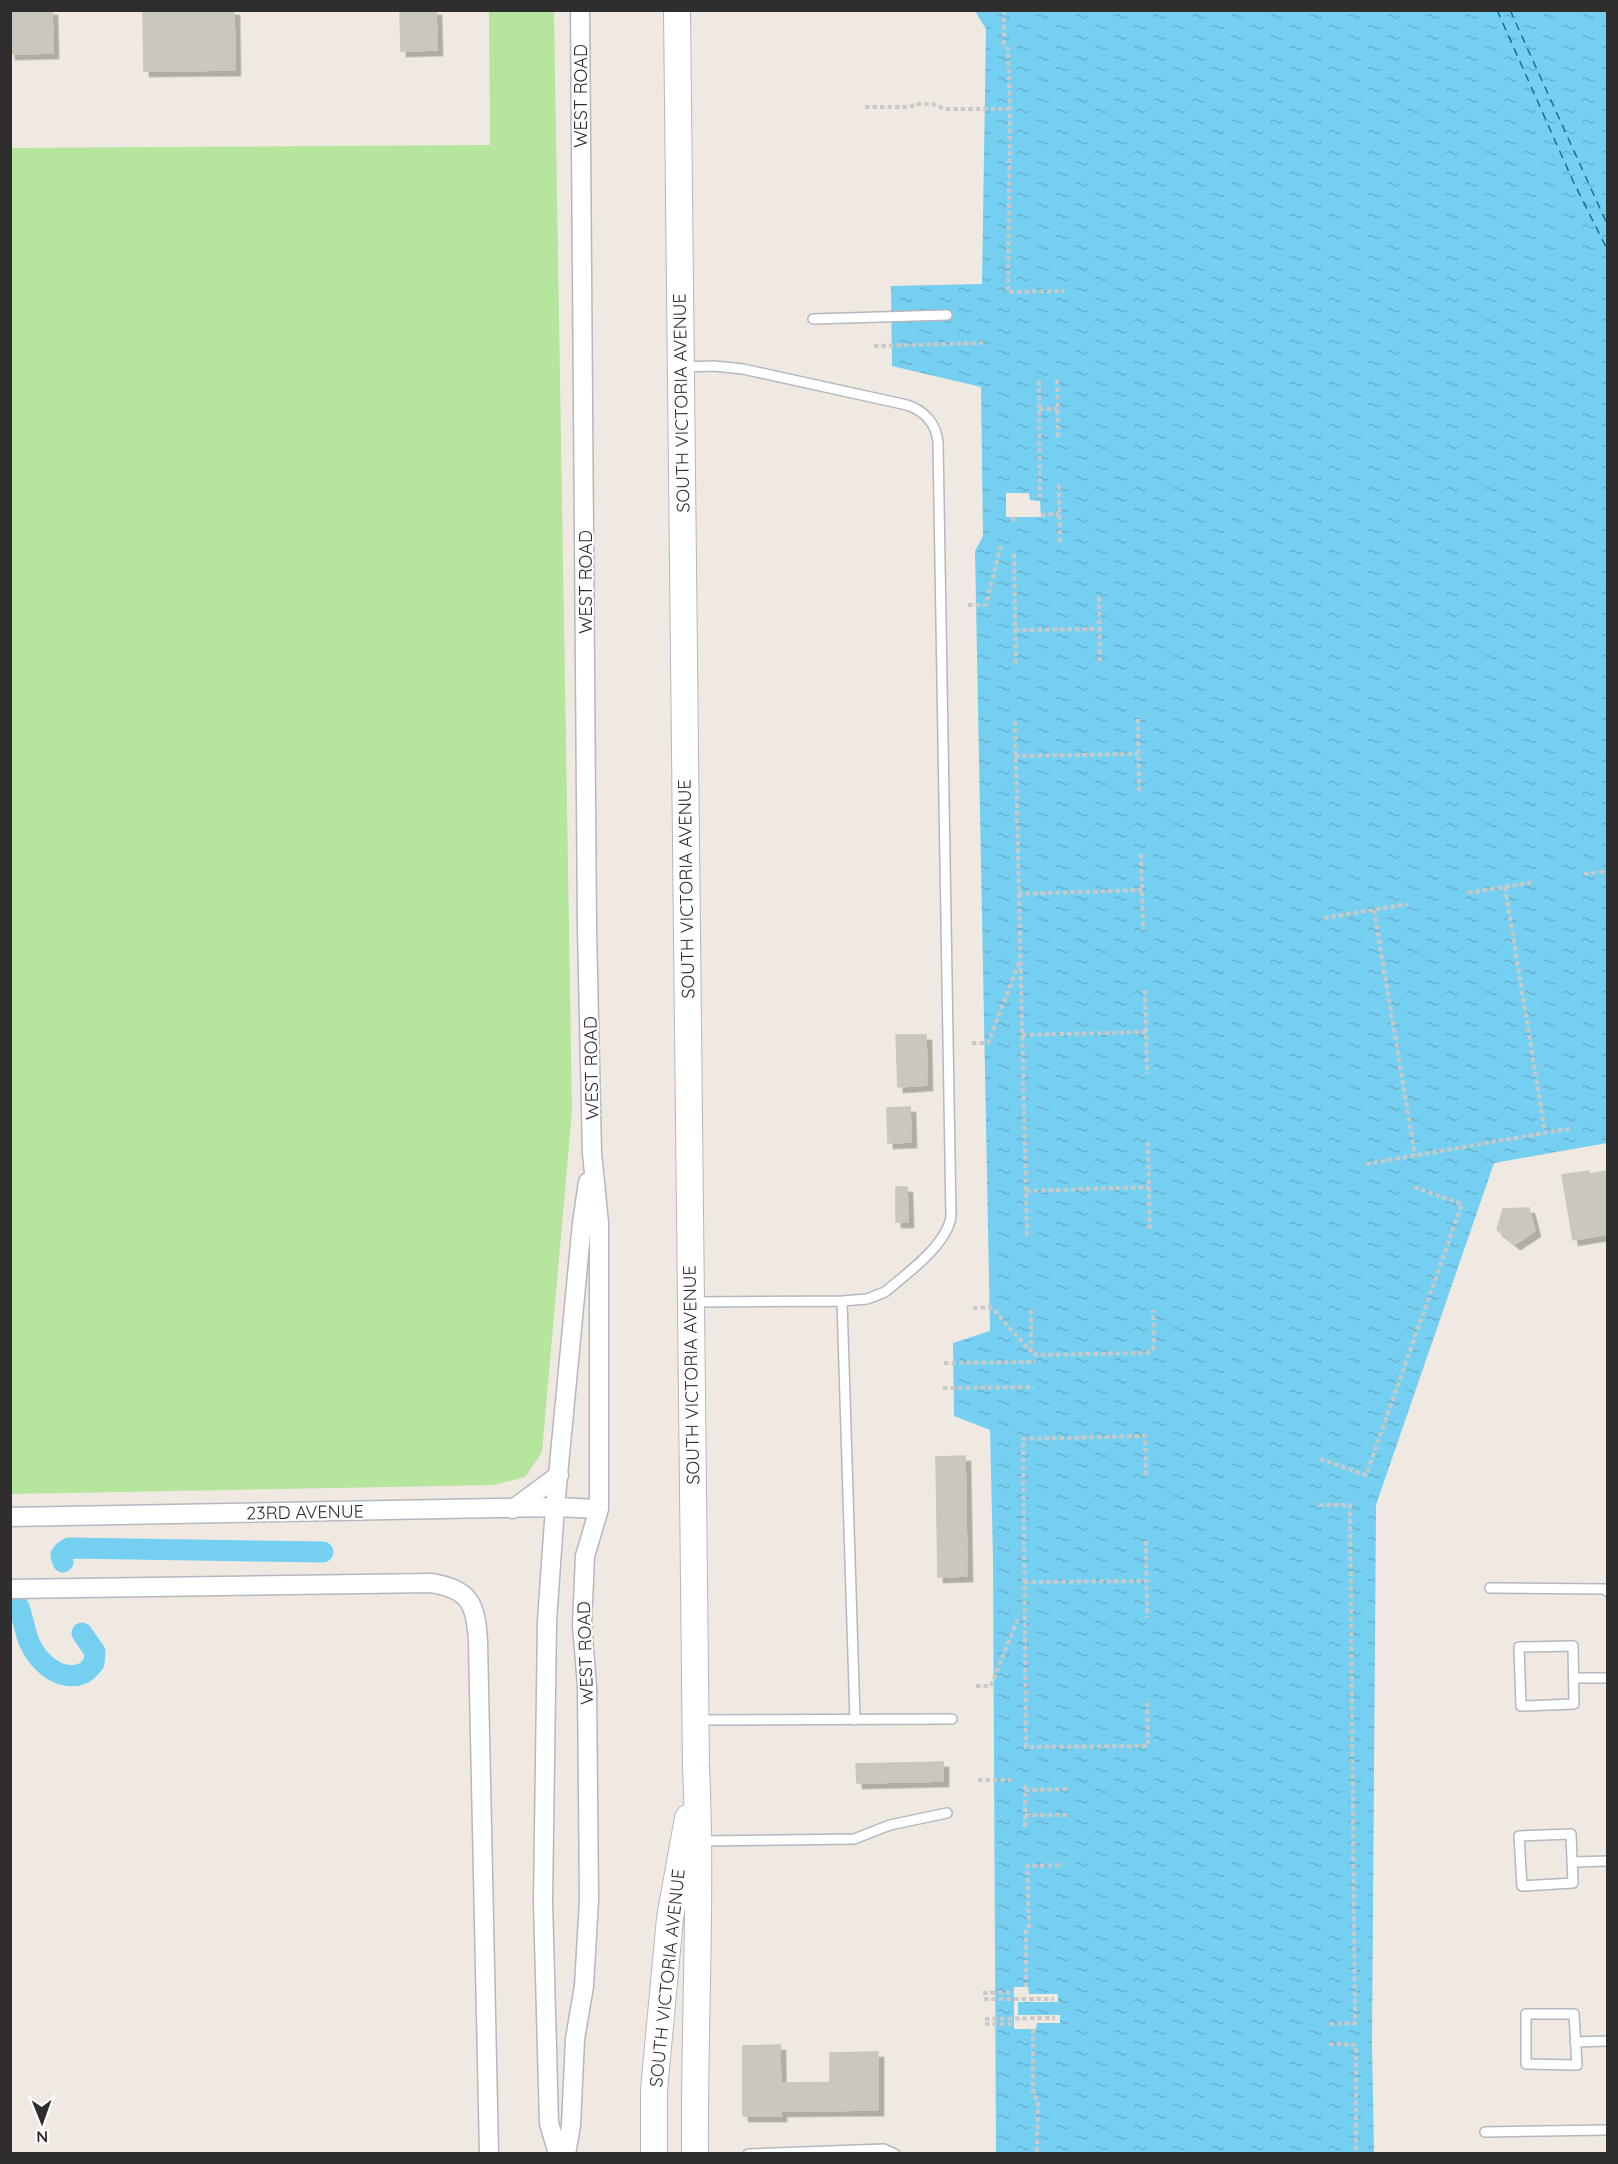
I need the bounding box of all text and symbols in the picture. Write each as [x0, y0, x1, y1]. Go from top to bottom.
street label: WEST ROAD [569, 44, 592, 148]
street label: SOUTH VICTORIA AVENUE [668, 293, 694, 513]
street label: WEST ROAD [574, 530, 597, 634]
street label: SOUTH VICTORIA AVENUE [673, 779, 699, 999]
street label: WEST ROAD [579, 1016, 603, 1120]
street label: SOUTH VICTORIA AVENUE [678, 1265, 704, 1485]
street label: 23RD AVENUE [246, 1499, 364, 1525]
street label: WEST ROAD [572, 1601, 598, 1705]
street label: SOUTH VICTORIA AVENUE [644, 1868, 690, 2088]
north arrow [12, 2092, 72, 2152]
text: N [36, 2127, 48, 2147]

